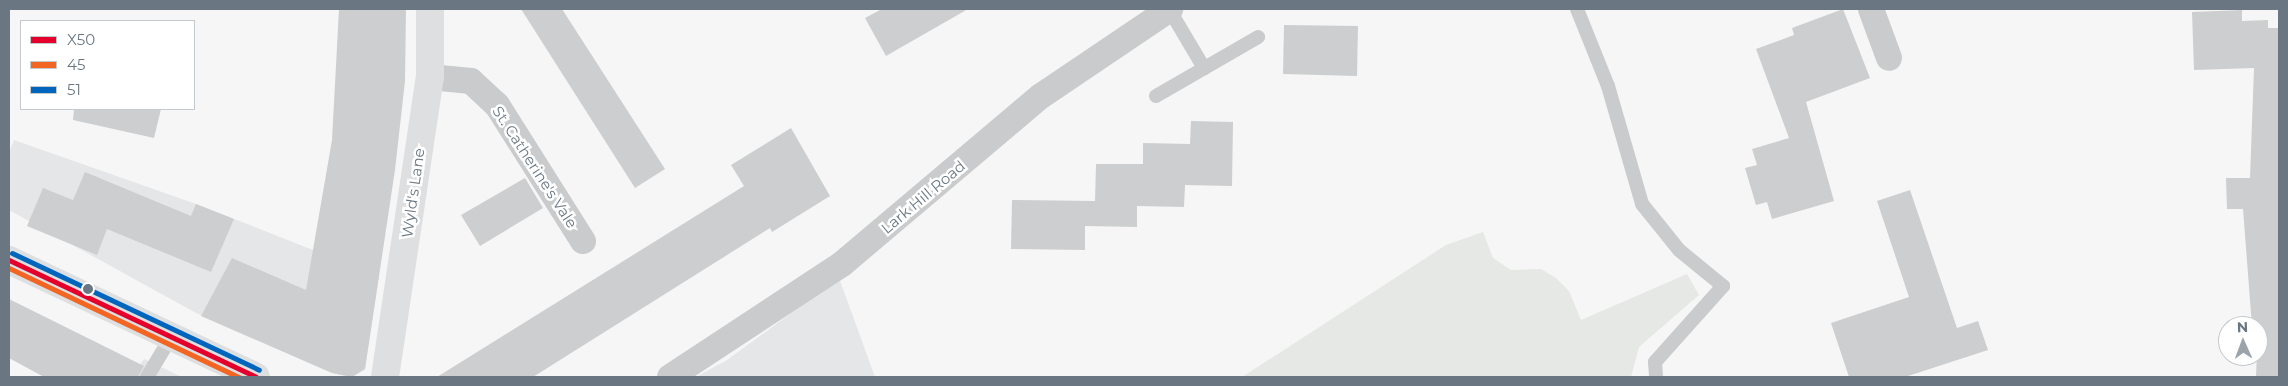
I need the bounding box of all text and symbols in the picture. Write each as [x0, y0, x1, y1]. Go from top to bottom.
legend [20, 20, 195, 110]
text: X50 [67, 30, 95, 49]
text: 45 [67, 55, 85, 74]
text: 51 [67, 80, 81, 99]
street label: St. Catherine's Vale [489, 103, 581, 231]
street label: Wyld's Lane [398, 147, 428, 239]
street label: Lark Hill Road [877, 157, 969, 237]
unlabelled marker [83, 284, 93, 294]
north arrow [2218, 316, 2268, 366]
text: N [2237, 318, 2248, 336]

